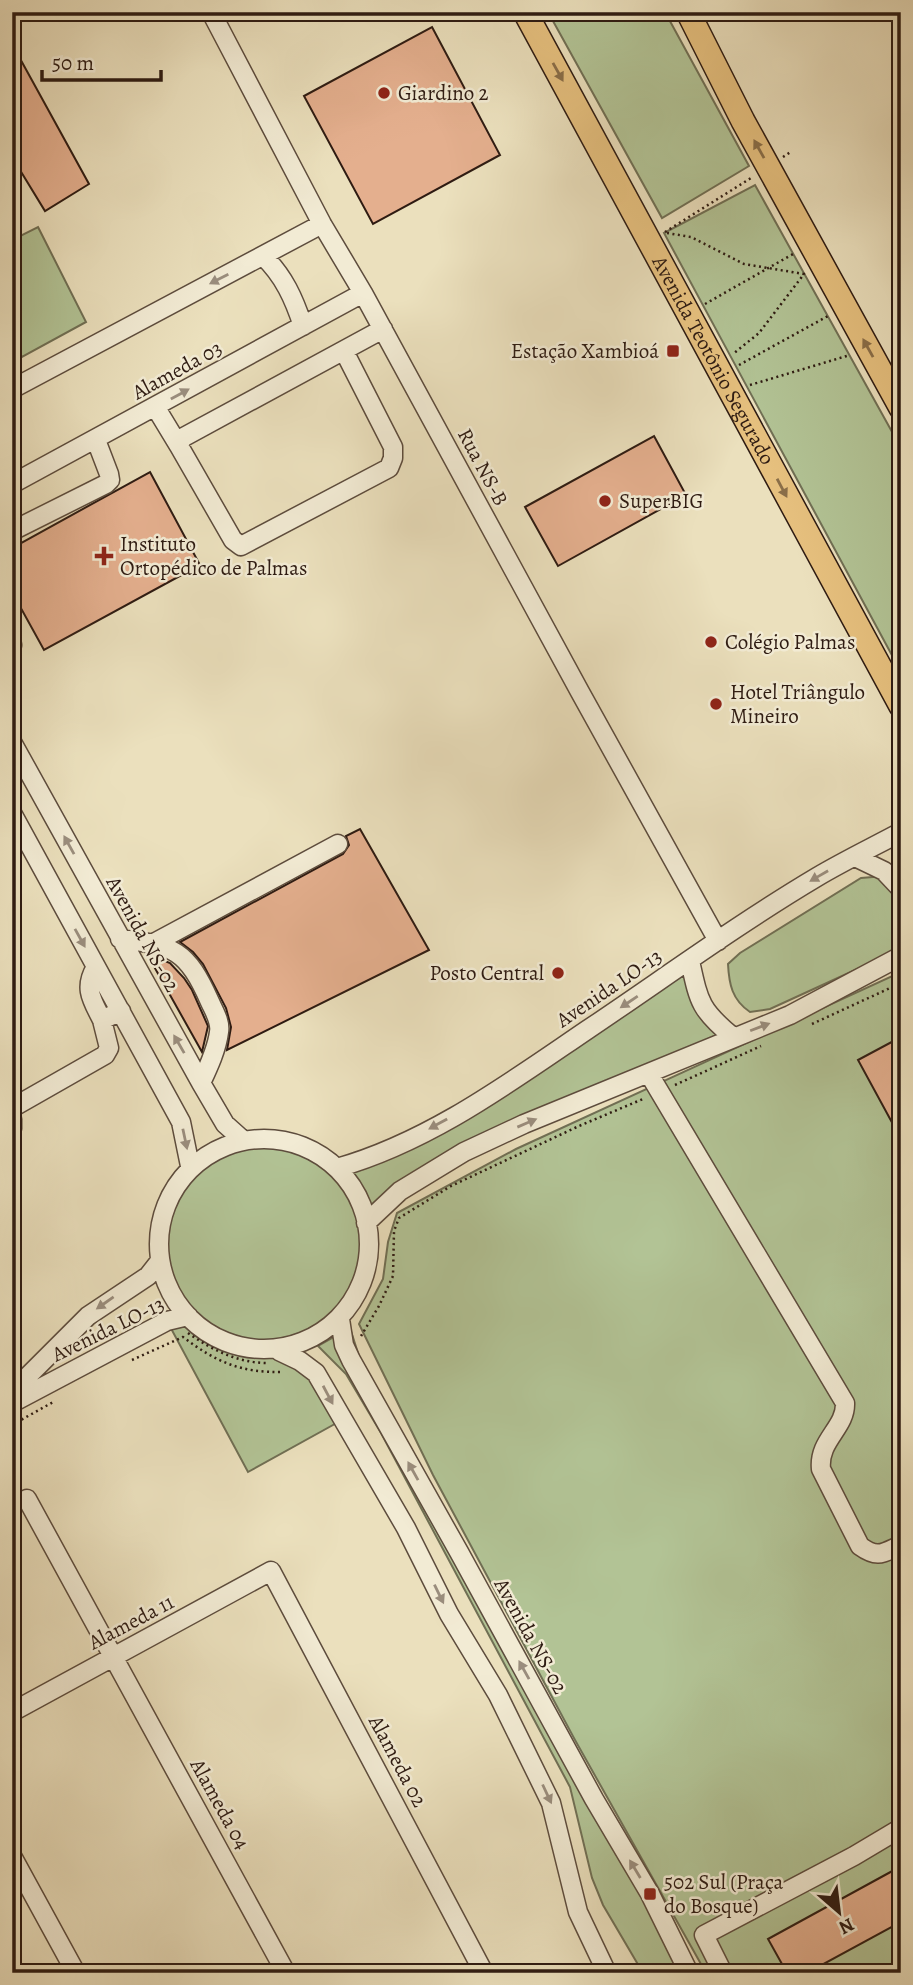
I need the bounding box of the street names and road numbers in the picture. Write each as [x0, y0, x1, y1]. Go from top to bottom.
street label: Avenida Teotônio Segurado [645, 250, 782, 470]
street label: Alameda 03 [126, 334, 227, 407]
street label: Rua NS-B [451, 424, 515, 510]
street label: Avenida NS-02 [99, 870, 186, 997]
street label: Avenida LO-13 [550, 942, 667, 1034]
street label: Avenida LO-13 [46, 1290, 169, 1369]
street label: Avenida NS-02 [487, 1572, 574, 1699]
street label: Alameda 11 [82, 1588, 179, 1657]
street label: Alameda 02 [362, 1709, 434, 1812]
street label: Alameda 04 [183, 1753, 256, 1854]

